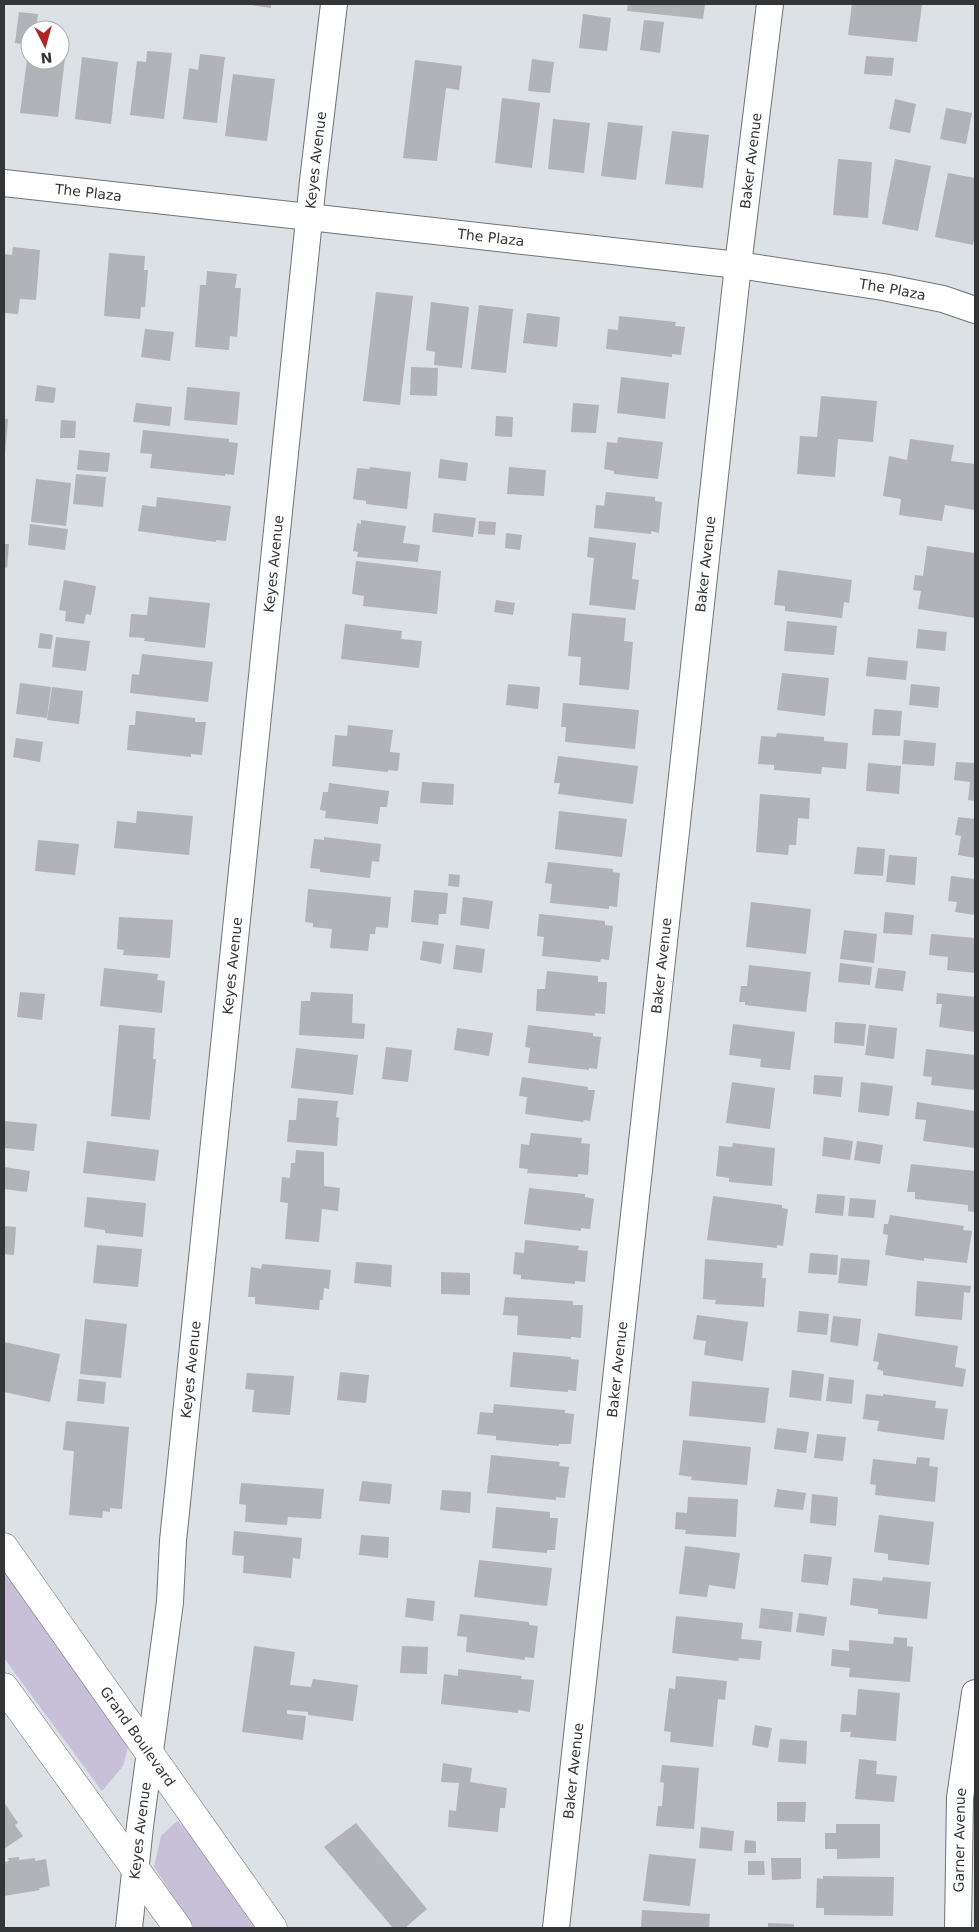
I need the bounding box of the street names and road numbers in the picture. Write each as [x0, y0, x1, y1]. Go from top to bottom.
street label: Keyes Avenue [302, 110, 329, 209]
street label: Baker Avenue [737, 112, 765, 210]
street label: The Plaza [53, 181, 123, 204]
street label: The Plaza [456, 226, 525, 249]
street label: The Plaza [857, 275, 927, 303]
street label: Keyes Avenue [261, 514, 287, 613]
street label: Baker Avenue [692, 515, 718, 613]
street label: Keyes Avenue [219, 916, 245, 1015]
street label: Baker Avenue [648, 917, 675, 1015]
street label: Keyes Avenue [178, 1320, 204, 1419]
street label: Baker Avenue [604, 1320, 630, 1418]
street label: Grand Boulevard [97, 1684, 178, 1789]
street label: Baker Avenue [560, 1722, 586, 1820]
street label: Keyes Avenue [126, 1781, 154, 1880]
street label: Garner Avenue [951, 1787, 969, 1893]

